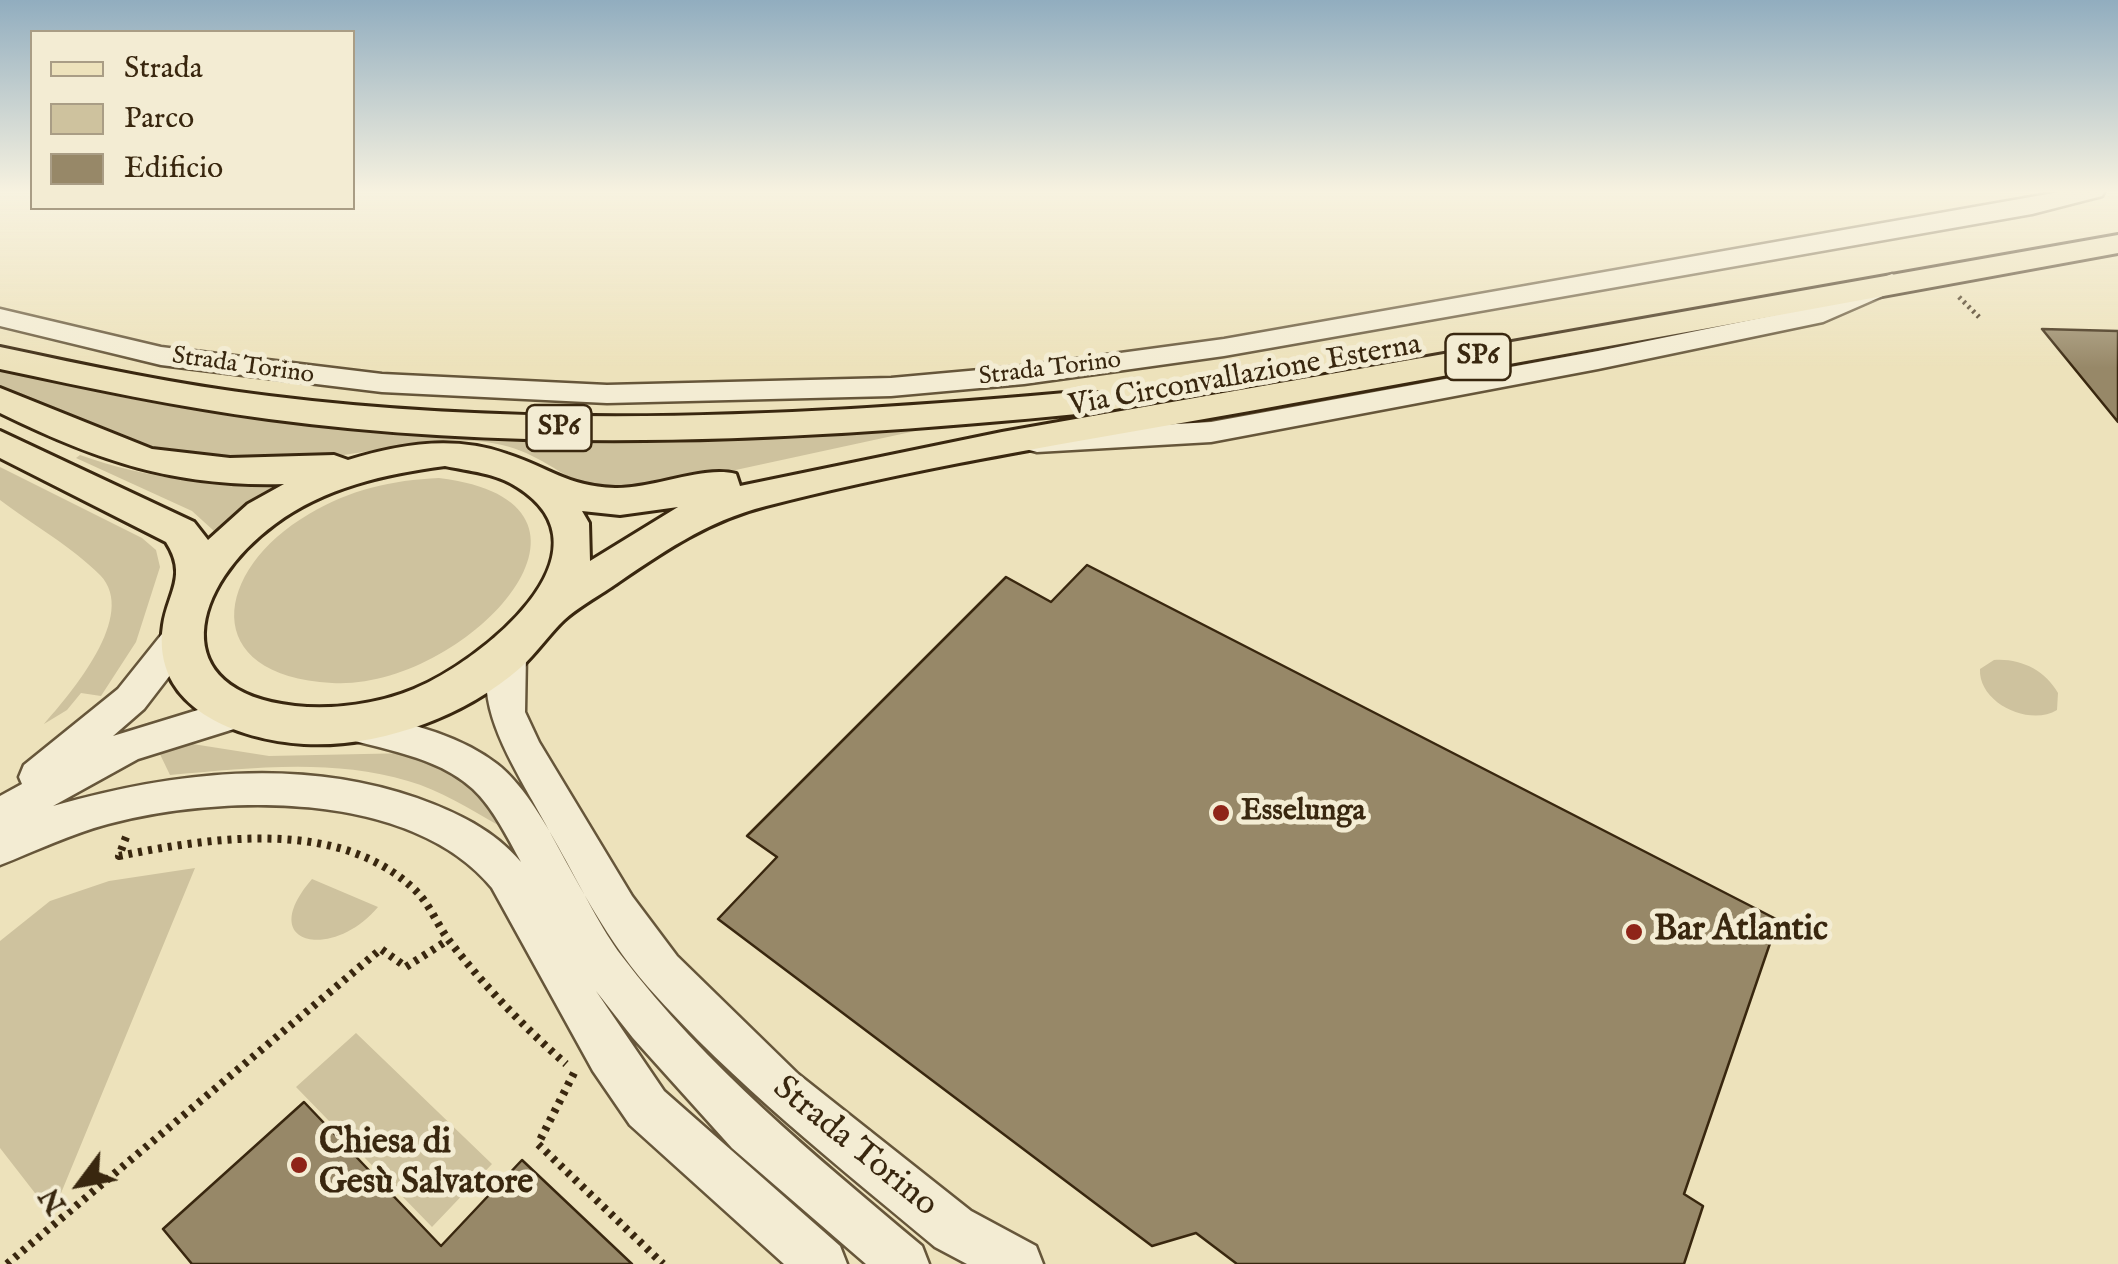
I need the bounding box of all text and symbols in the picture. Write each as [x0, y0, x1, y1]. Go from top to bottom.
legend [30, 30, 355, 210]
text: Strada [124, 50, 203, 88]
text: Parco [124, 100, 194, 138]
text: Edificio [124, 150, 223, 188]
street label: Via Circonvallazione Esterna [1066, 328, 1424, 426]
road number: SP6 [1446, 334, 1510, 380]
street label: Strada Torino [170, 342, 316, 392]
street label: Strada Torino [977, 346, 1123, 394]
road number: SP6 [526, 405, 592, 451]
place label: Esselunga [1241, 795, 1365, 831]
marker: Esselunga [1210, 802, 1232, 824]
place label: Bar Atlantic [1654, 911, 1828, 953]
marker: Bar Atlantic [1623, 921, 1645, 943]
street label: Strada Torino [763, 1069, 945, 1227]
place label: Chiesa di Gesù Salvatore [319, 1124, 533, 1206]
north arrow [30, 1134, 130, 1234]
marker: Chiesa di Gesù Salvatore [288, 1154, 310, 1176]
text: N [33, 1181, 75, 1220]

